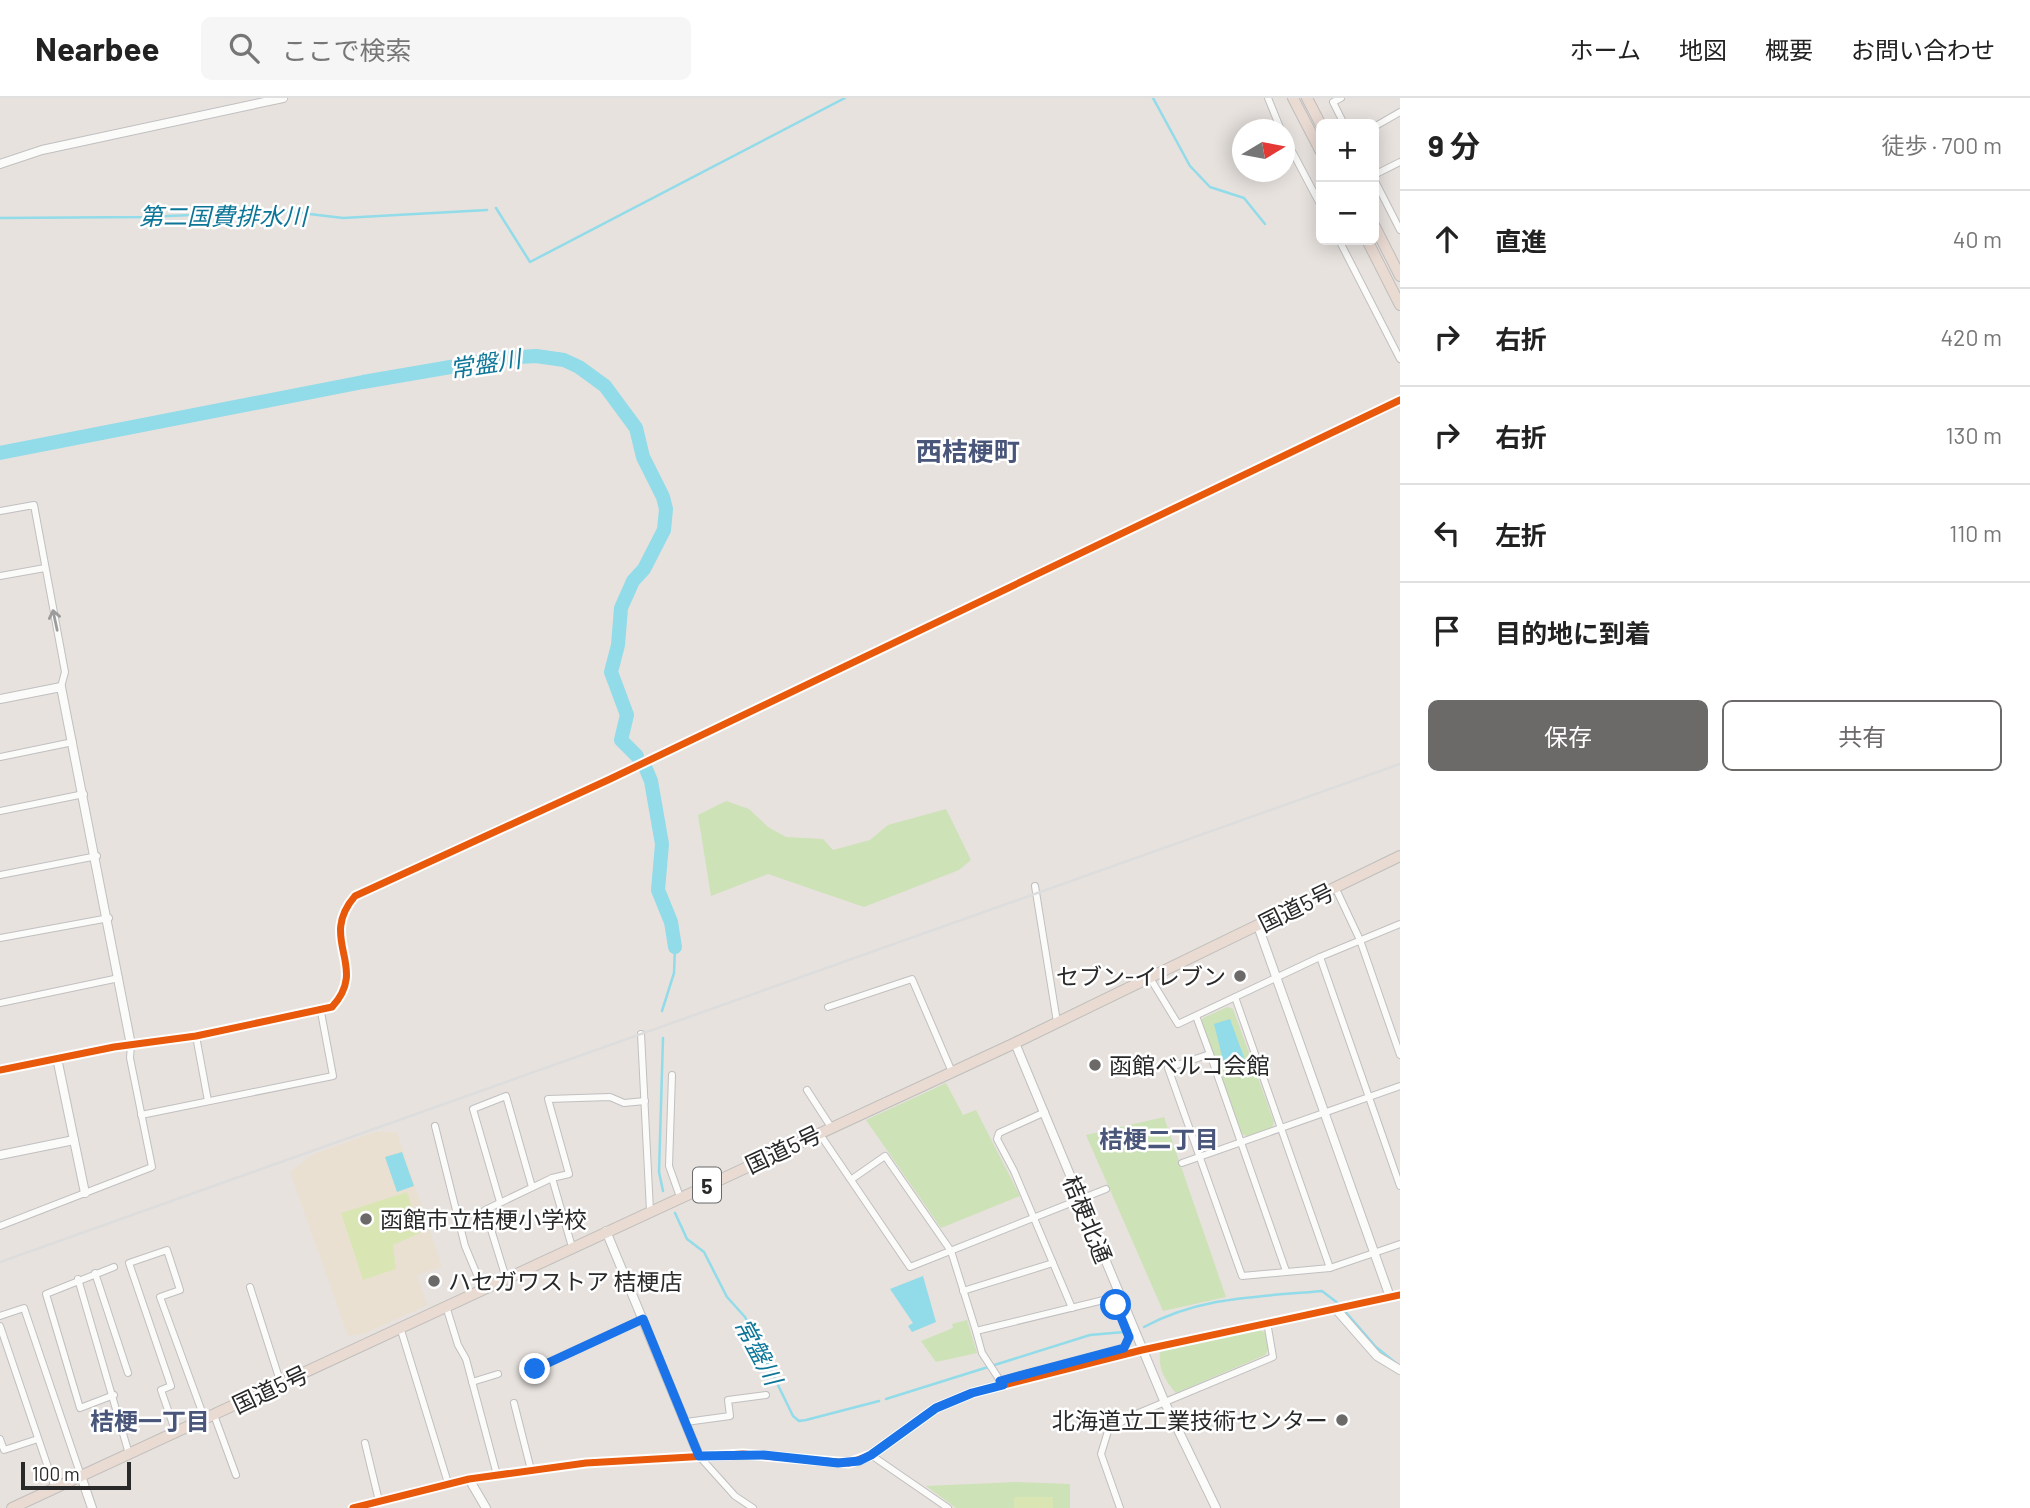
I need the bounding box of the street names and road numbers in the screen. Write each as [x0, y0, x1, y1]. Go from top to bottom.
street label: 国道5号 [1254, 877, 1338, 937]
street label: 国道5号 [740, 1119, 826, 1179]
road number: 5 [693, 1168, 721, 1202]
street label: 桔梗北通 [1058, 1171, 1118, 1267]
street label: 国道5号 [227, 1359, 313, 1419]

